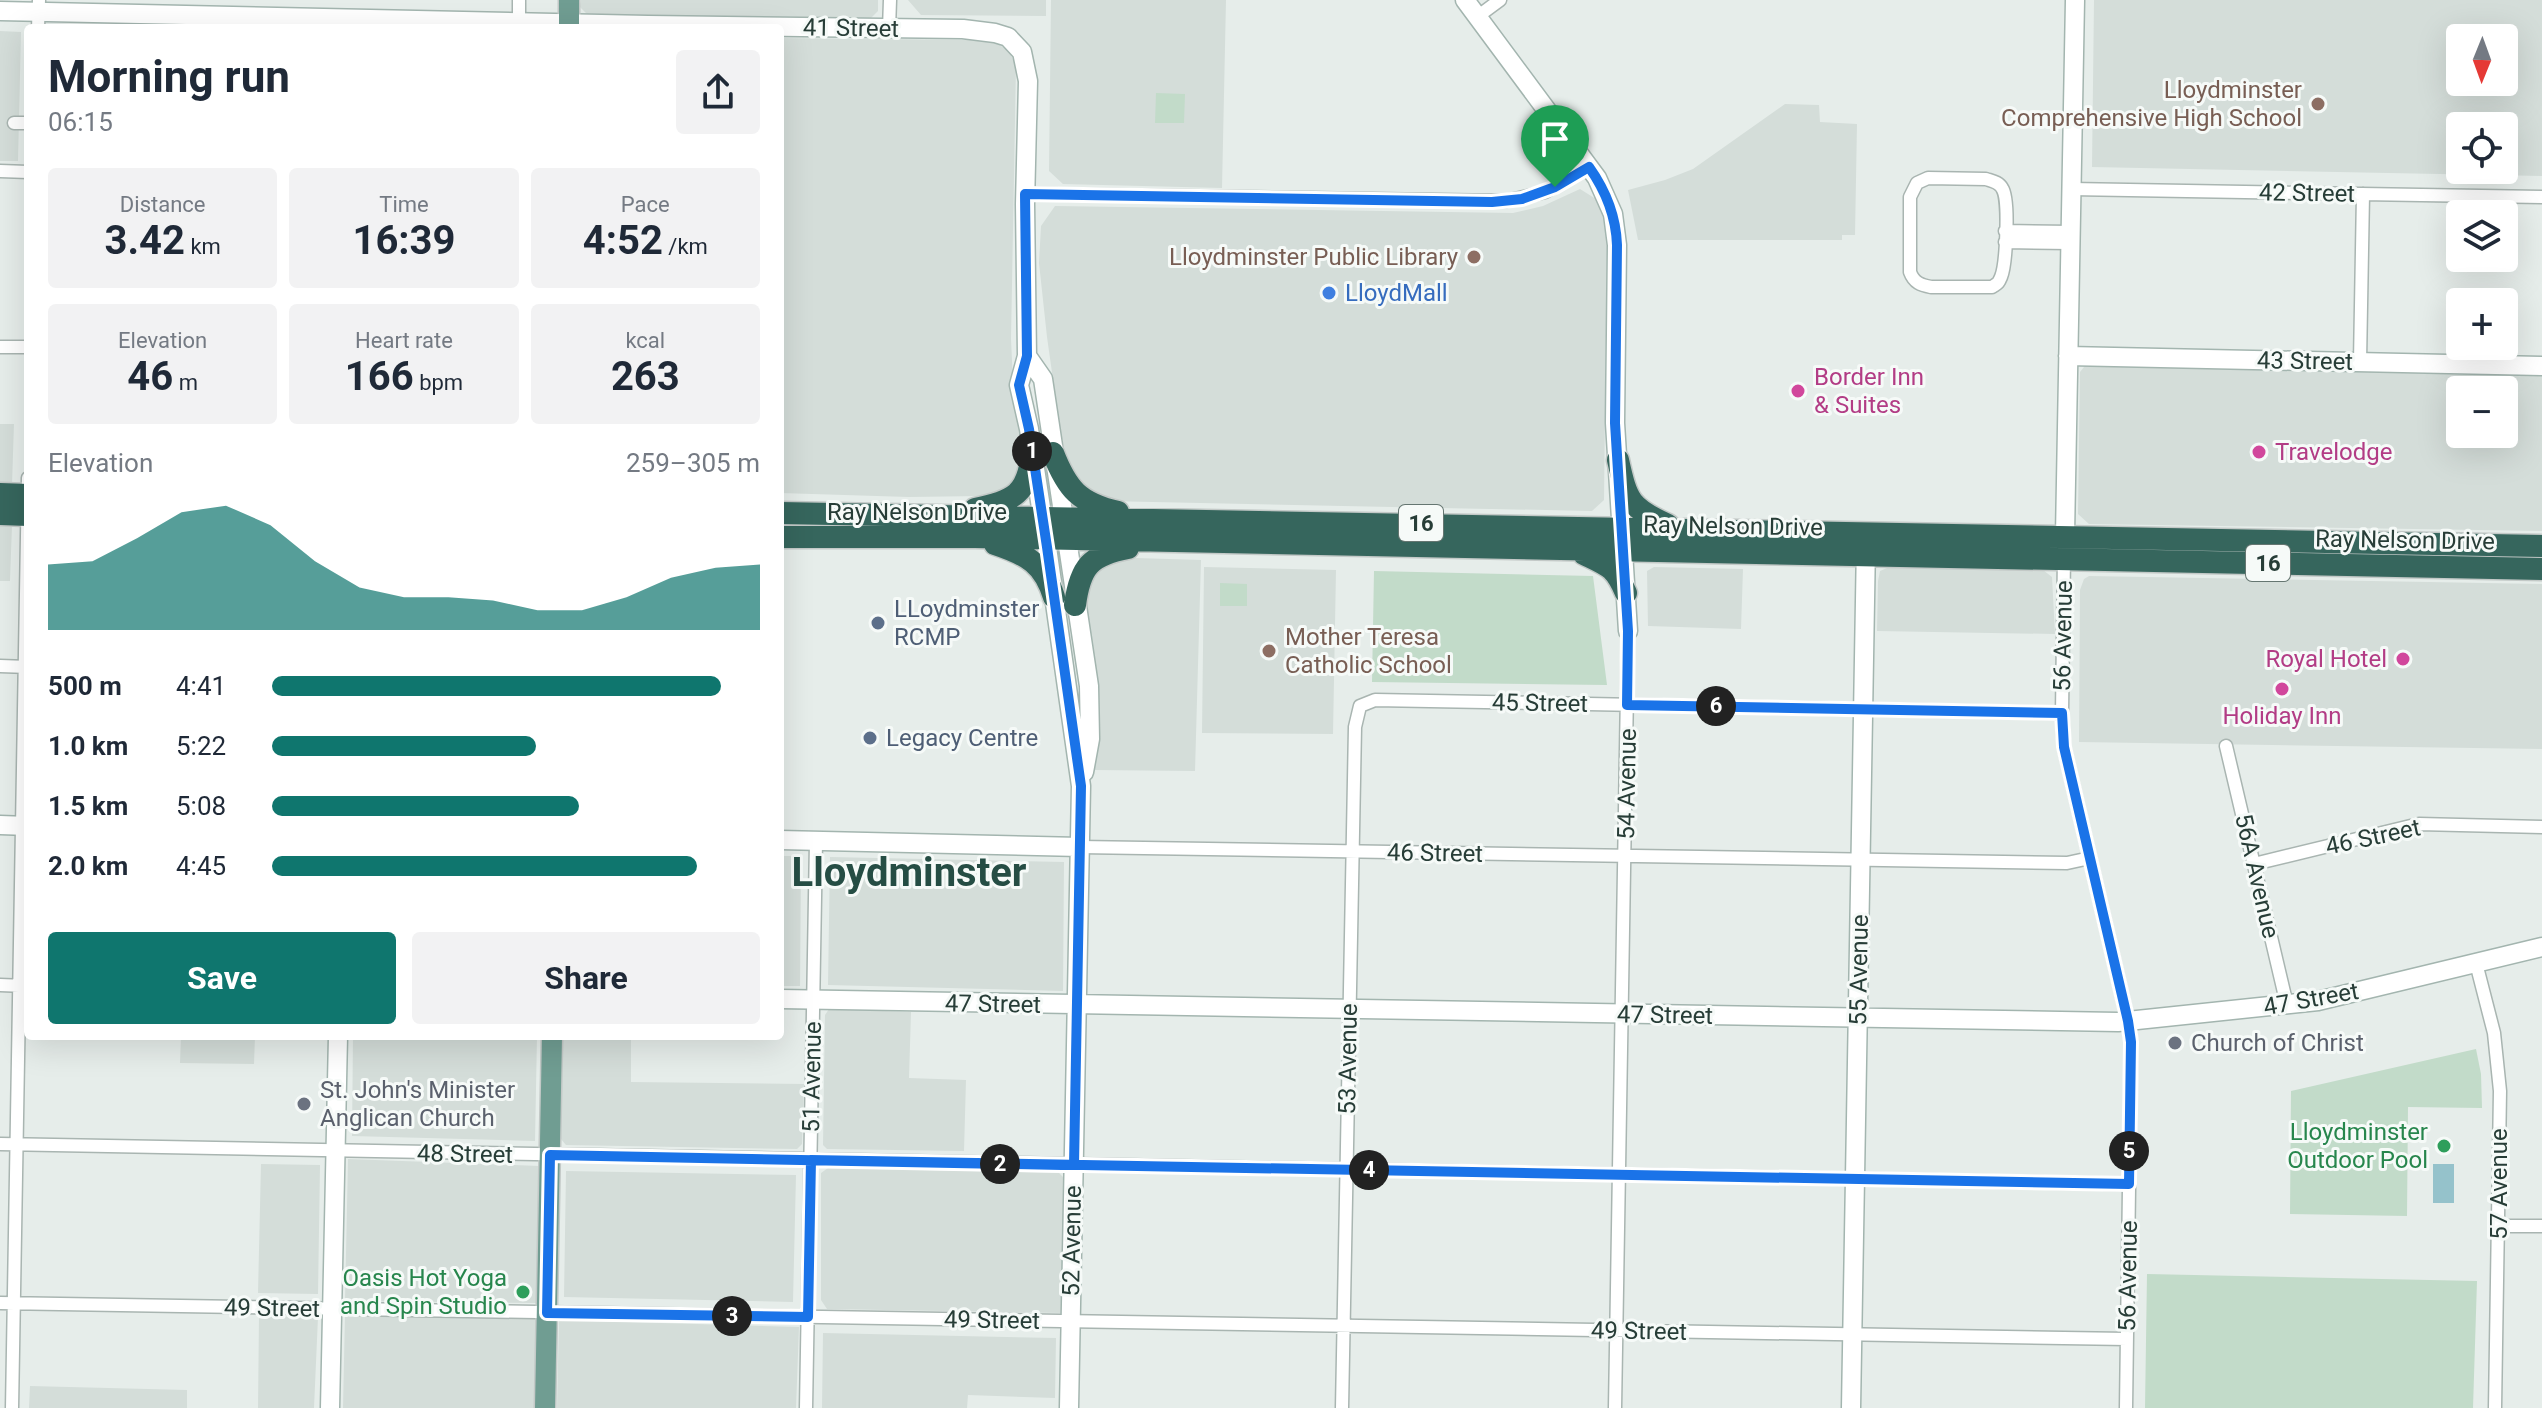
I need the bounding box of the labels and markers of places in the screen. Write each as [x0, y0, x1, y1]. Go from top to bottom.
place label: Lloydminster Comprehensive High School [2001, 76, 2302, 132]
marker: Lloydminster Comprehensive High School [2309, 95, 2327, 113]
pin [1521, 105, 1589, 187]
place label: Lloydminster Public Library [1169, 243, 1459, 271]
marker: Lloydminster Public Library [1465, 248, 1483, 266]
place label: LloydMall [1345, 279, 1448, 307]
marker: LloydMall [1320, 284, 1338, 302]
place label: Border Inn & Suites [1814, 363, 1924, 419]
marker: Border Inn & Suites [1789, 382, 1807, 400]
pin: 1 [1012, 431, 1052, 471]
place label: Travelodge [2275, 438, 2392, 466]
marker: Travelodge [2250, 443, 2268, 461]
place label: LLoydminster RCMP [894, 595, 1039, 651]
marker: LLoydminster RCMP [869, 614, 887, 632]
place label: Mother Teresa Catholic School [1285, 623, 1452, 679]
marker: Mother Teresa Catholic School [1260, 642, 1278, 660]
place label: Royal Hotel [2265, 645, 2387, 673]
marker: Royal Hotel [2394, 650, 2412, 668]
marker: Holiday Inn [2273, 680, 2291, 698]
pin: 6 [1696, 686, 1736, 726]
place label: Holiday Inn [2222, 702, 2342, 730]
place label: Legacy Centre [886, 724, 1038, 752]
marker: Legacy Centre [861, 729, 879, 747]
place label: Church of Christ [2191, 1029, 2364, 1057]
marker: Church of Christ [2166, 1034, 2184, 1052]
place label: St. John's Minister Anglican Church [320, 1076, 515, 1132]
marker: St. John's Minister Anglican Church [295, 1095, 313, 1113]
place label: Lloydminster Outdoor Pool [2287, 1118, 2428, 1174]
pin: 5 [2109, 1131, 2149, 1171]
marker: Lloydminster Outdoor Pool [2435, 1137, 2453, 1155]
pin: 2 [980, 1144, 1020, 1184]
pin: 4 [1349, 1150, 1389, 1190]
place label: Oasis Hot Yoga and Spin Studio [340, 1264, 507, 1320]
marker: Oasis Hot Yoga and Spin Studio [514, 1283, 532, 1301]
pin: 3 [712, 1296, 752, 1336]

